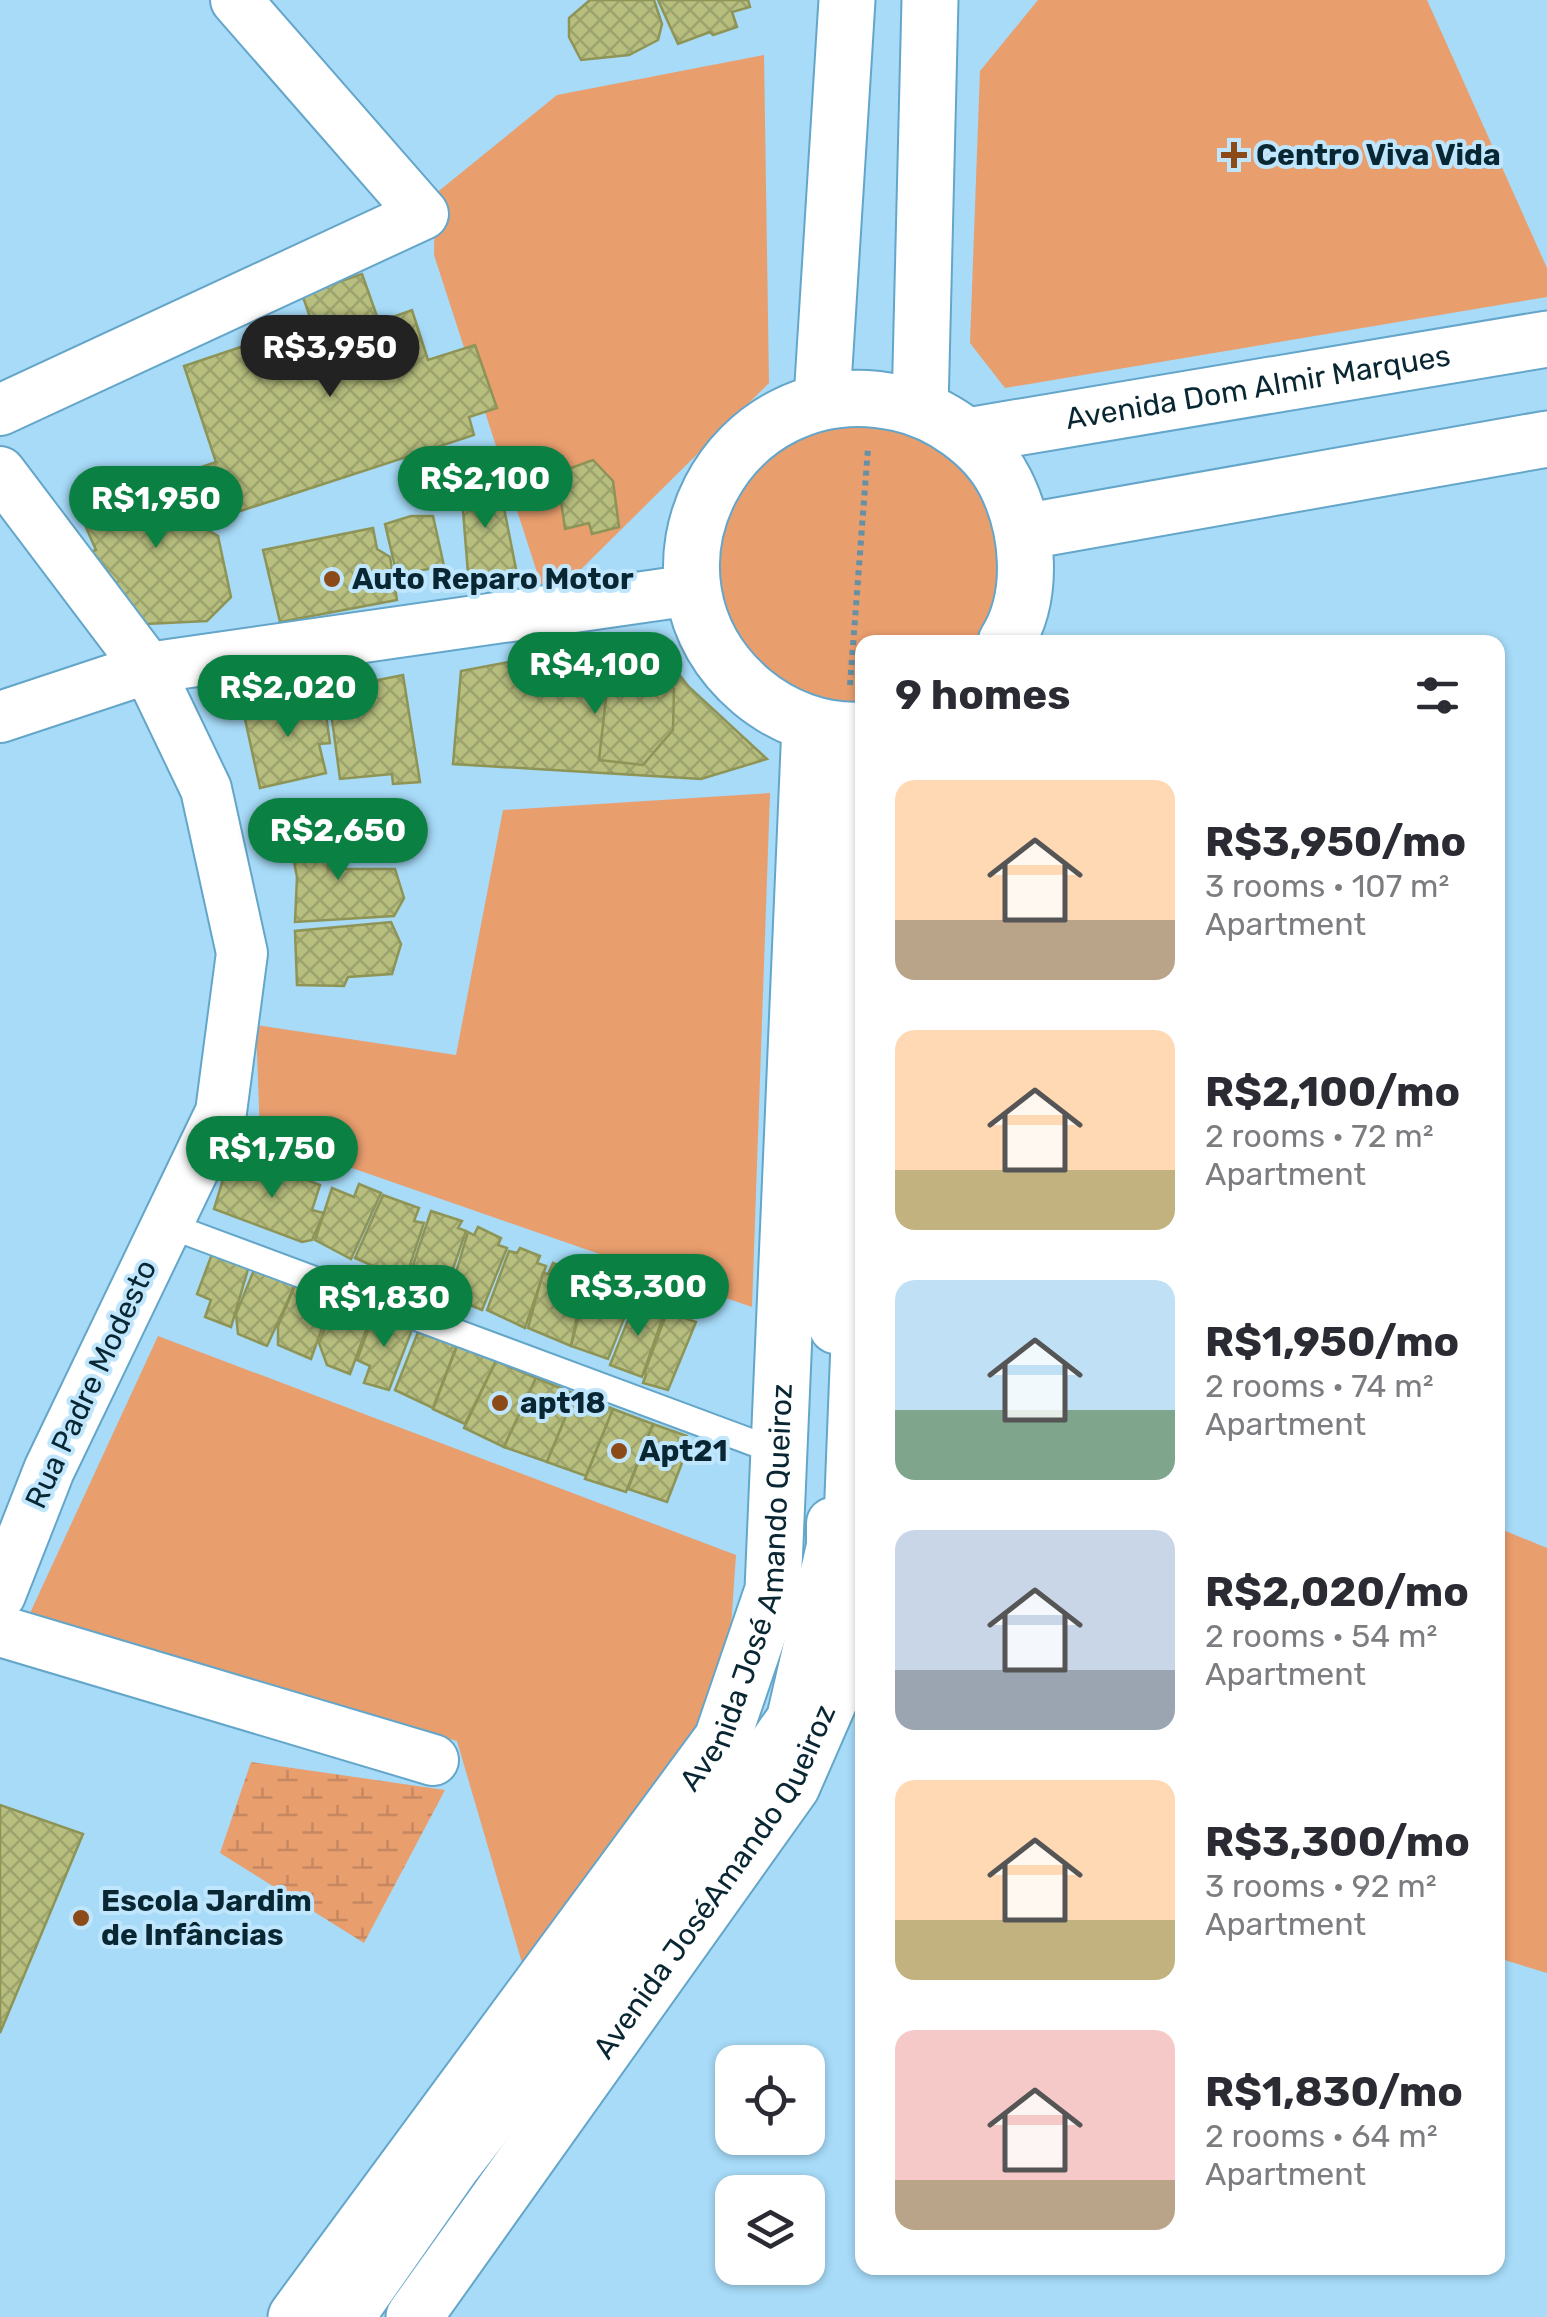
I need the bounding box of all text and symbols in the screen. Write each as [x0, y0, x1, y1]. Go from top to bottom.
place label: Centro Viva Vida [1256, 137, 1501, 173]
marker: Centro Viva Vida [1221, 142, 1247, 168]
pin: R$3,950 [238, 315, 422, 400]
text: R$3,950 [262, 328, 398, 366]
street label: Avenida Dom Almir Marques [1063, 337, 1453, 437]
pin: R$2,100 [393, 446, 577, 531]
text: R$2,100 [420, 459, 550, 497]
pin: R$1,950 [64, 466, 248, 551]
text: R$1,950 [91, 479, 221, 517]
place label: Auto Reparo Motor [352, 561, 634, 597]
marker: Auto Reparo Motor [321, 568, 343, 590]
pin: R$4,100 [503, 632, 687, 717]
text: R$4,100 [529, 645, 661, 683]
pin: R$2,020 [196, 655, 380, 740]
text: R$2,020 [219, 668, 357, 706]
icon: filters [1410, 668, 1465, 723]
text: 9 homes [895, 670, 1070, 720]
pin: R$2,650 [246, 798, 430, 883]
text: R$2,650 [270, 811, 406, 849]
text: R$3,950/mo [1205, 817, 1466, 867]
icon: home [975, 820, 1095, 940]
text: 3 rooms · 107 m² [1205, 867, 1449, 905]
text: Apartment [1205, 905, 1366, 943]
text: R$2,100/mo [1205, 1067, 1460, 1117]
icon: home [975, 1070, 1095, 1190]
pin: R$1,750 [180, 1116, 364, 1201]
text: 2 rooms · 72 m² [1205, 1117, 1434, 1155]
text: R$1,750 [208, 1129, 336, 1167]
text: Apartment [1205, 1155, 1366, 1193]
street label: Rua Padre Modesto [18, 1254, 164, 1514]
pin: R$3,300 [546, 1254, 730, 1339]
pin: R$1,830 [292, 1265, 476, 1350]
text: R$3,300 [569, 1267, 707, 1305]
text: R$1,830 [318, 1278, 450, 1316]
text: R$1,950/mo [1205, 1317, 1459, 1367]
icon: home [975, 1320, 1095, 1440]
text: 2 rooms · 74 m² [1205, 1367, 1434, 1405]
street label: Avenida José Amando Queiroz [672, 1383, 800, 1798]
place label: apt18 [520, 1385, 606, 1421]
marker: apt18 [489, 1392, 511, 1414]
text: Apartment [1205, 1405, 1366, 1443]
place label: Apt21 [639, 1433, 728, 1469]
marker: Apt21 [608, 1440, 630, 1462]
text: R$2,020/mo [1205, 1567, 1469, 1617]
icon: home [975, 1570, 1095, 1690]
text: 2 rooms · 54 m² [1205, 1617, 1437, 1655]
text: Apartment [1205, 1655, 1366, 1693]
street label: Avenida JoséAmando Queiroz [586, 1699, 843, 2066]
text: R$3,300/mo [1205, 1817, 1470, 1867]
icon: home [975, 1820, 1095, 1940]
text: 3 rooms · 92 m² [1205, 1867, 1437, 1905]
place label: Escola Jardim de Infâncias [101, 1883, 312, 1953]
text: Apartment [1205, 1905, 1366, 1943]
marker: Escola Jardim de Infâncias [70, 1907, 92, 1929]
map controls [715, 2045, 825, 2285]
button: locate [715, 2045, 825, 2155]
text: R$1,830/mo [1205, 2067, 1463, 2117]
icon: home [975, 2070, 1095, 2190]
text: 2 rooms · 64 m² [1205, 2117, 1438, 2155]
text: Apartment [1205, 2155, 1366, 2193]
button: layers [715, 2175, 825, 2285]

